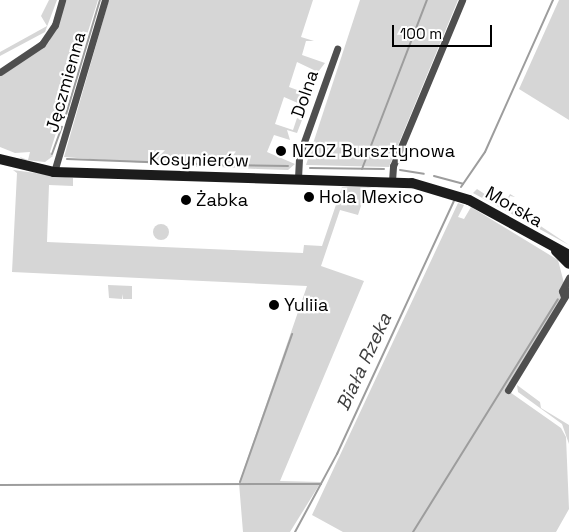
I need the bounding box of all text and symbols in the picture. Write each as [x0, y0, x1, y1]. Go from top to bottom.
scale bar [394, 15, 494, 47]
text: 100 m [400, 24, 442, 43]
street label: Jęczmienna [41, 29, 91, 135]
street label: Dolna [287, 67, 323, 121]
place label: NZOZ Bursztynowa [292, 140, 455, 162]
marker: NZOZ Bursztynowa [274, 144, 288, 158]
street label: Kosynierów [149, 148, 249, 172]
street label: Morska [481, 182, 547, 232]
place label: Hola Mexico [319, 186, 424, 208]
place label: Żabka [196, 189, 248, 211]
marker: Hola Mexico [303, 191, 315, 203]
marker: Żabka [180, 194, 192, 206]
place label: Yuliia [284, 294, 328, 316]
marker: Yuliia [268, 299, 280, 311]
water label: Biała Rzeka [332, 310, 396, 414]

